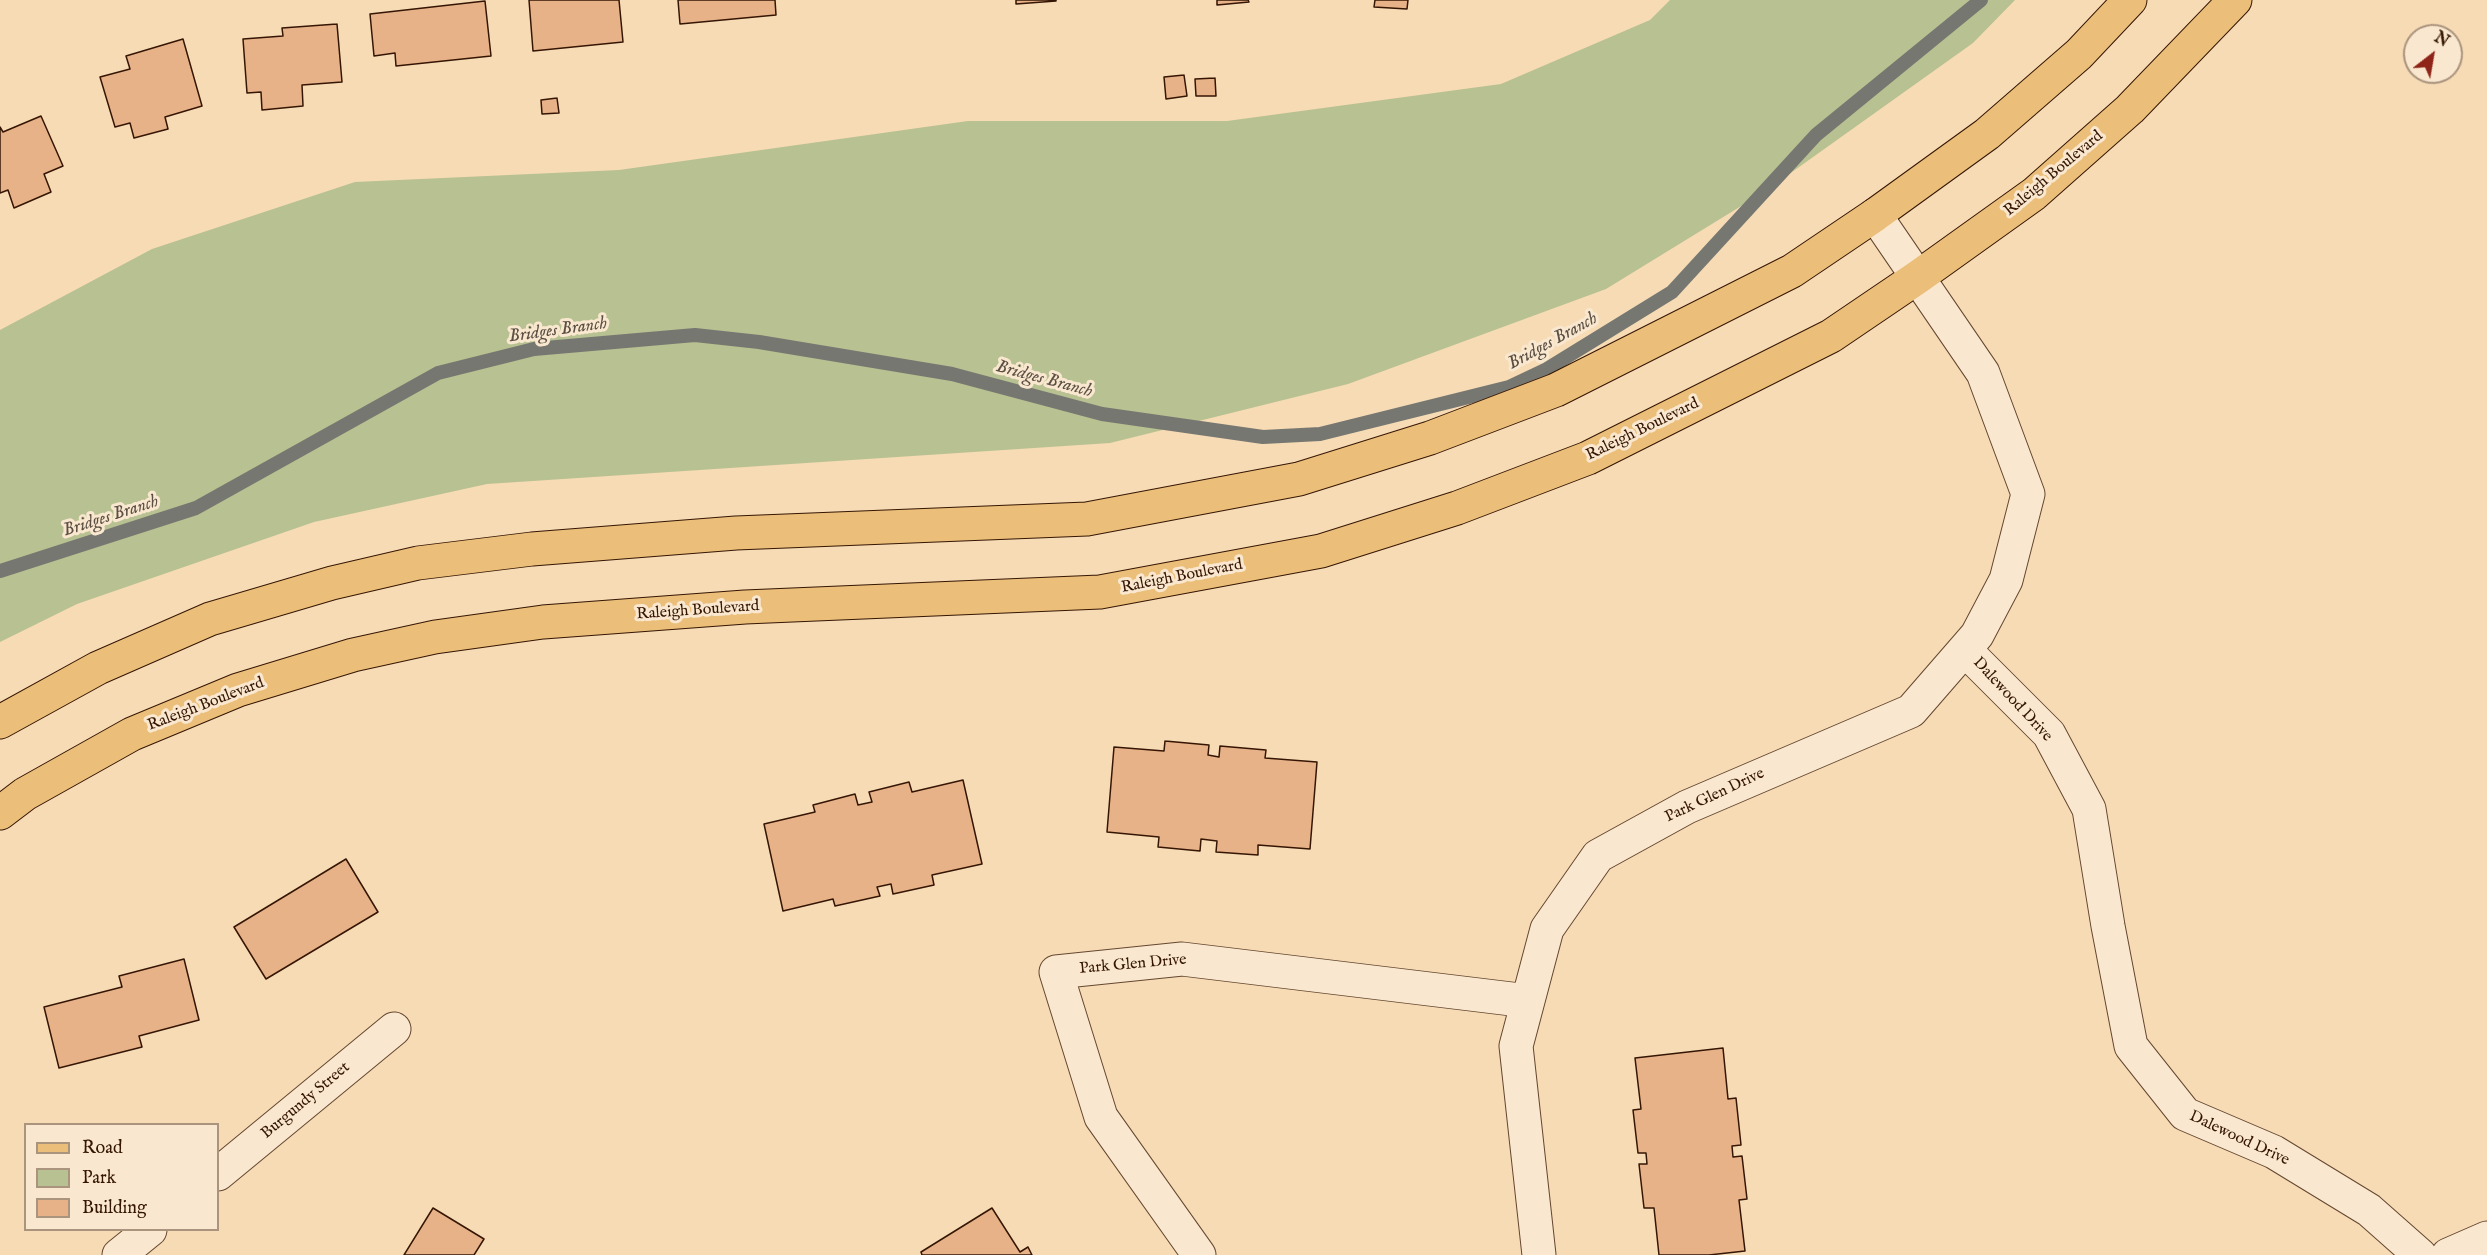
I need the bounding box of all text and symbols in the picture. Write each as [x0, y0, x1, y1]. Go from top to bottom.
north arrow [2403, 24, 2463, 84]
text: N [2430, 28, 2452, 52]
street label: Raleigh Boulevard [2001, 127, 2107, 221]
water label: Bridges Branch [1504, 309, 1602, 375]
water label: Bridges Branch [507, 313, 609, 349]
water label: Bridges Branch [993, 357, 1095, 403]
street label: Raleigh Boulevard [1583, 394, 1703, 466]
water label: Bridges Branch [61, 491, 161, 543]
street label: Raleigh Boulevard [1120, 556, 1244, 598]
street label: Raleigh Boulevard [636, 597, 760, 625]
street label: Dalewood Drive [1968, 654, 2056, 746]
street label: Raleigh Boulevard [145, 674, 267, 736]
street label: Park Glen Drive [1662, 765, 1768, 827]
street label: Park Glen Drive [1079, 951, 1187, 979]
street label: Burgundy Street [258, 1058, 354, 1144]
street label: Dalewood Drive [2186, 1107, 2292, 1171]
legend [24, 1123, 219, 1231]
text: Road [82, 1137, 123, 1160]
text: Park [82, 1167, 116, 1190]
text: Building [82, 1197, 147, 1220]

